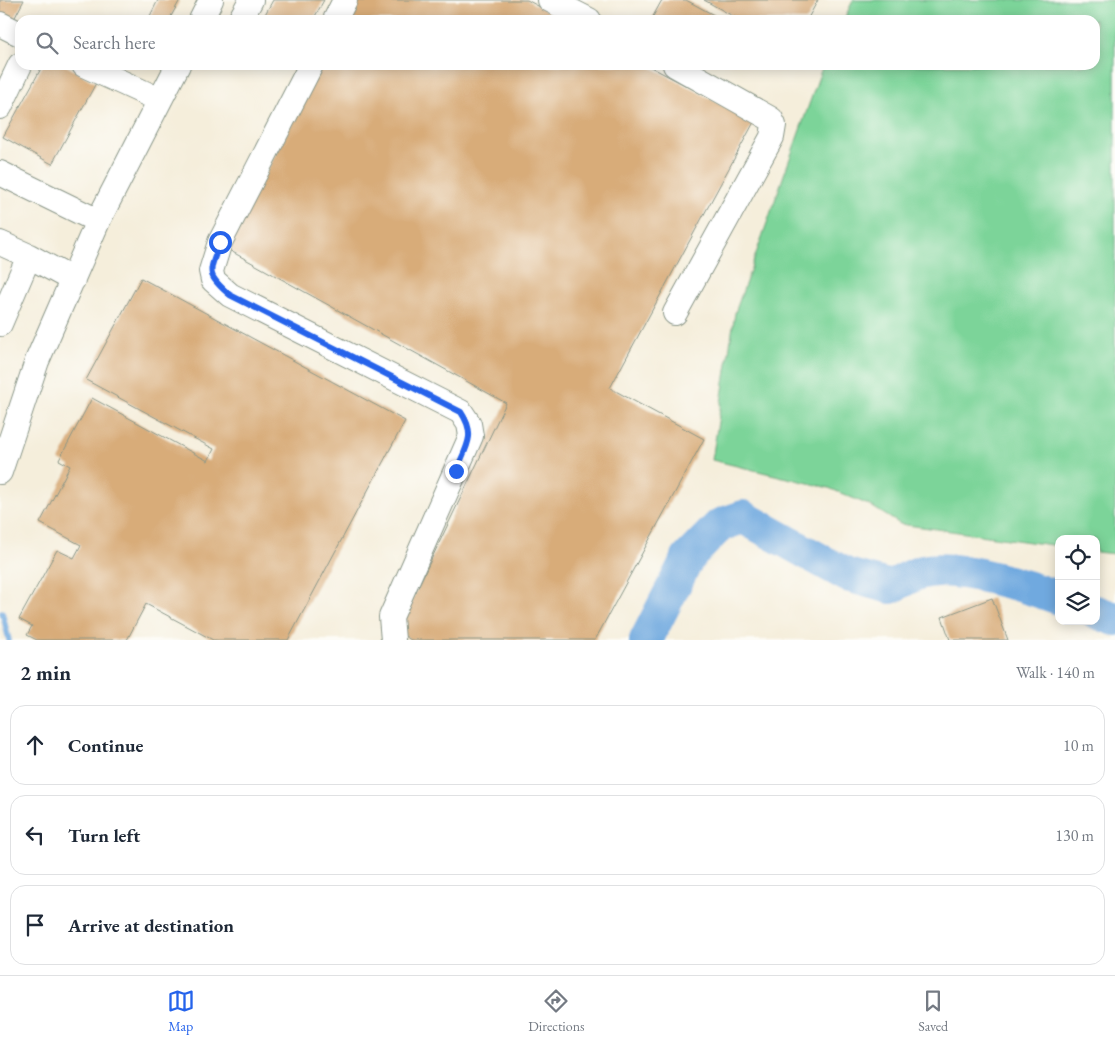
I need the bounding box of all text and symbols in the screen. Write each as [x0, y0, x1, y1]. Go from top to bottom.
search box [15, 15, 1100, 70]
icon: search [33, 29, 61, 57]
text: Search here [73, 30, 155, 55]
route start [209, 231, 232, 254]
route end [445, 460, 468, 483]
map controls [1055, 535, 1100, 625]
button: locate [1055, 535, 1100, 580]
button: layers [1055, 580, 1100, 625]
text: 2 min [20, 659, 71, 686]
text: Walk · 140 m [1016, 662, 1095, 683]
icon: ahead [21, 731, 49, 759]
text: Continue [68, 733, 143, 758]
text: 10 m [1063, 735, 1094, 756]
icon: left [21, 821, 49, 849]
text: Turn left [68, 823, 140, 848]
text: 130 m [1055, 825, 1094, 846]
icon: arrive [21, 911, 49, 939]
text: Arrive at destination [68, 913, 234, 938]
tab: Map [167, 987, 195, 1035]
tab: Directions [528, 987, 585, 1035]
tab: Saved [918, 987, 948, 1035]

